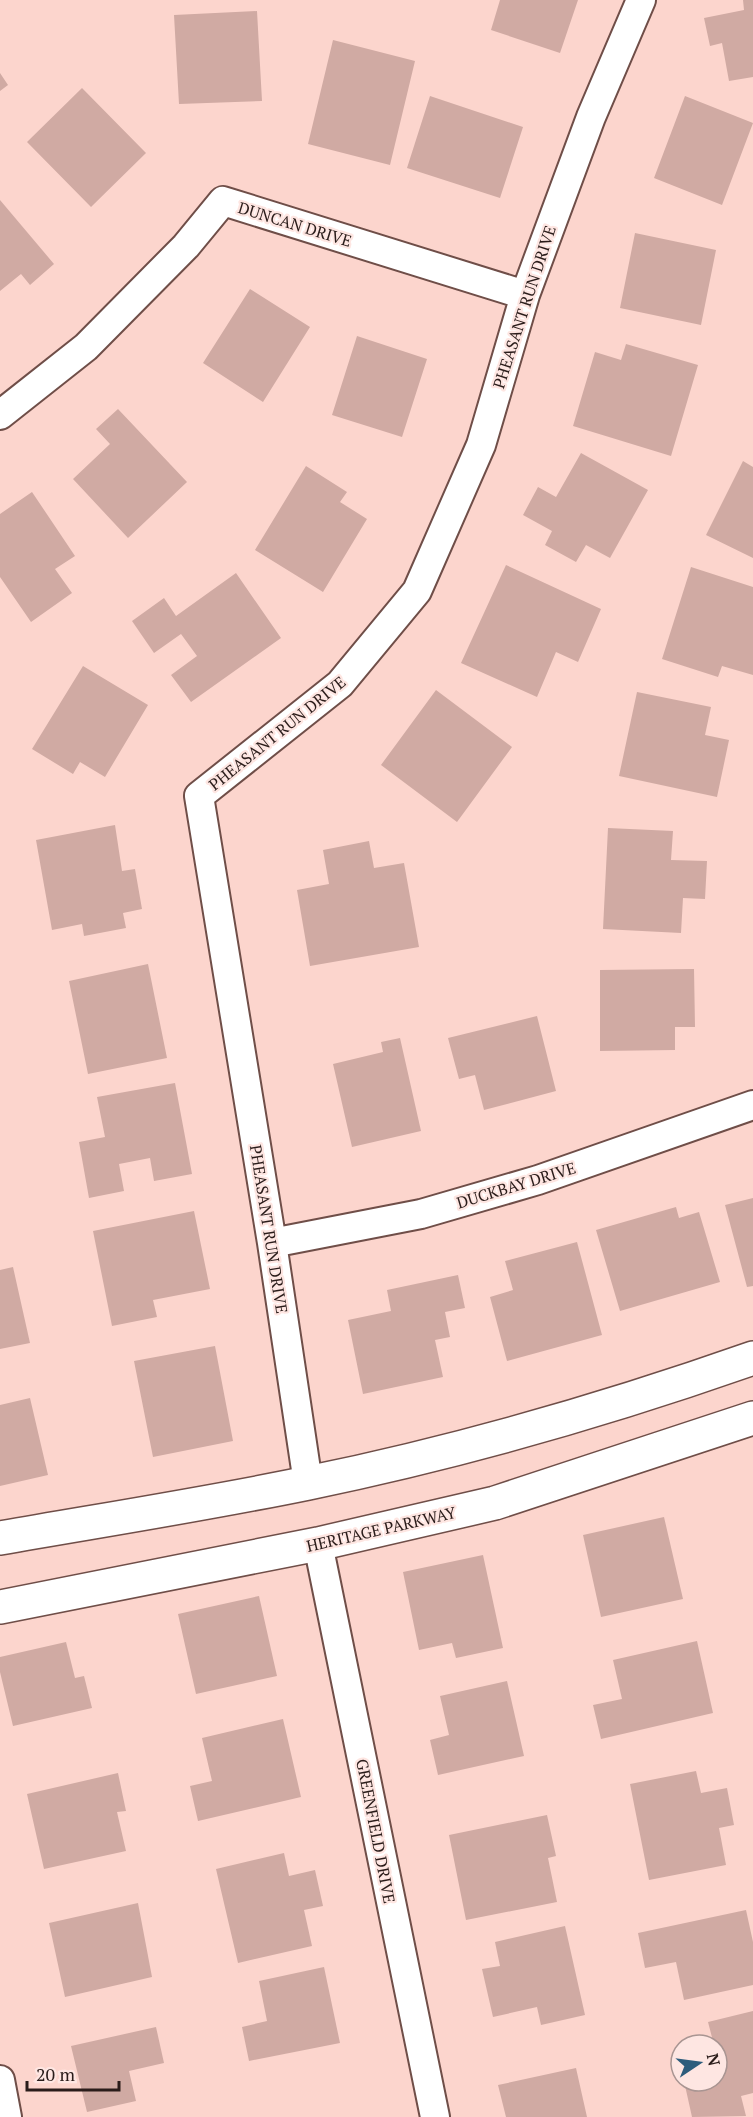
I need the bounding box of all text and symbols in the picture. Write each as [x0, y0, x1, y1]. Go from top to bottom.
street label: DUNCAN DRIVE [236, 196, 354, 252]
street label: PHEASANT RUN DRIVE [487, 223, 561, 391]
street label: PHEASANT RUN DRIVE [204, 671, 350, 795]
street label: PHEASANT RUN DRIVE [245, 1143, 293, 1315]
street label: DUCKBAY DRIVE [454, 1156, 578, 1214]
street label: HERITAGE PARKWAY [304, 1501, 459, 1557]
street label: GREENFIELD DRIVE [351, 1757, 401, 1905]
north arrow [669, 2033, 729, 2093]
text: N [702, 2051, 726, 2068]
scale bar [27, 2054, 118, 2092]
text: 20 m [36, 2062, 76, 2086]

